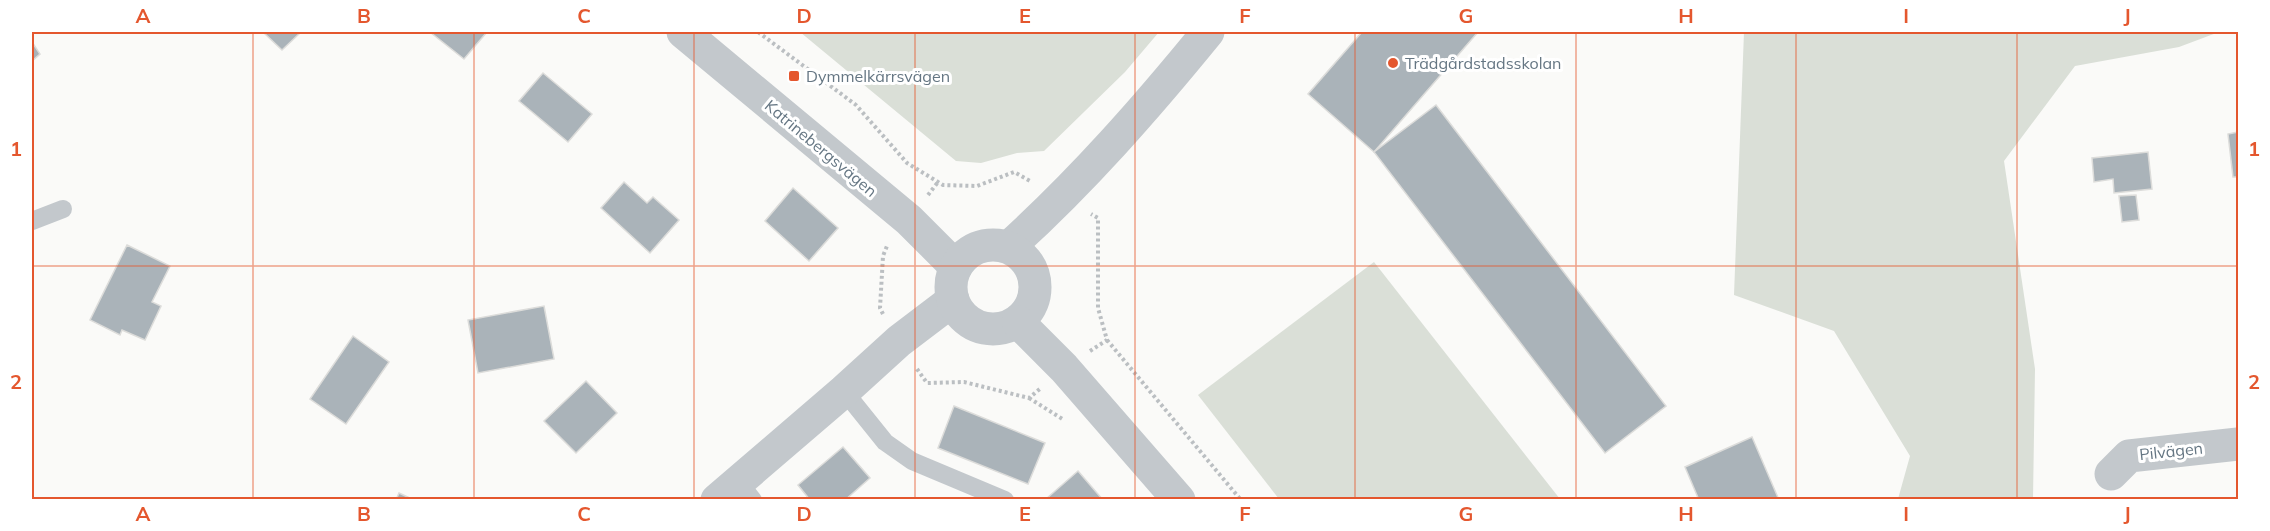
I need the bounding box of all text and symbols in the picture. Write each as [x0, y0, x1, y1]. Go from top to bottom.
text: A [136, 3, 151, 28]
text: B [357, 3, 371, 28]
text: C [577, 3, 591, 28]
text: D [796, 3, 812, 28]
text: E [1019, 3, 1031, 28]
text: F [1239, 3, 1251, 28]
text: G [1459, 3, 1473, 28]
text: H [1678, 3, 1694, 28]
text: I [1903, 3, 1909, 28]
text: J [2123, 3, 2131, 28]
place label: Trädgårdstadsskolan [1405, 53, 1562, 73]
marker: Trädgårdstadsskolan [1386, 56, 1400, 70]
place label: Dymmelkärrsvägen [806, 66, 950, 86]
marker: Dymmelkärrsvägen [787, 69, 801, 83]
street label: Katrinebergsvägen [761, 95, 881, 201]
text: 1 [10, 136, 22, 161]
text: 1 [2248, 136, 2260, 161]
text: 2 [10, 369, 22, 394]
text: 2 [2248, 369, 2260, 394]
street label: Pilvägen [2138, 438, 2204, 464]
text: A [136, 501, 151, 526]
text: B [357, 501, 371, 526]
text: C [577, 501, 591, 526]
text: D [796, 501, 812, 526]
text: E [1019, 501, 1031, 526]
text: F [1239, 501, 1251, 526]
text: G [1459, 501, 1473, 526]
text: H [1678, 501, 1694, 526]
text: I [1903, 501, 1909, 526]
text: J [2123, 501, 2131, 526]

